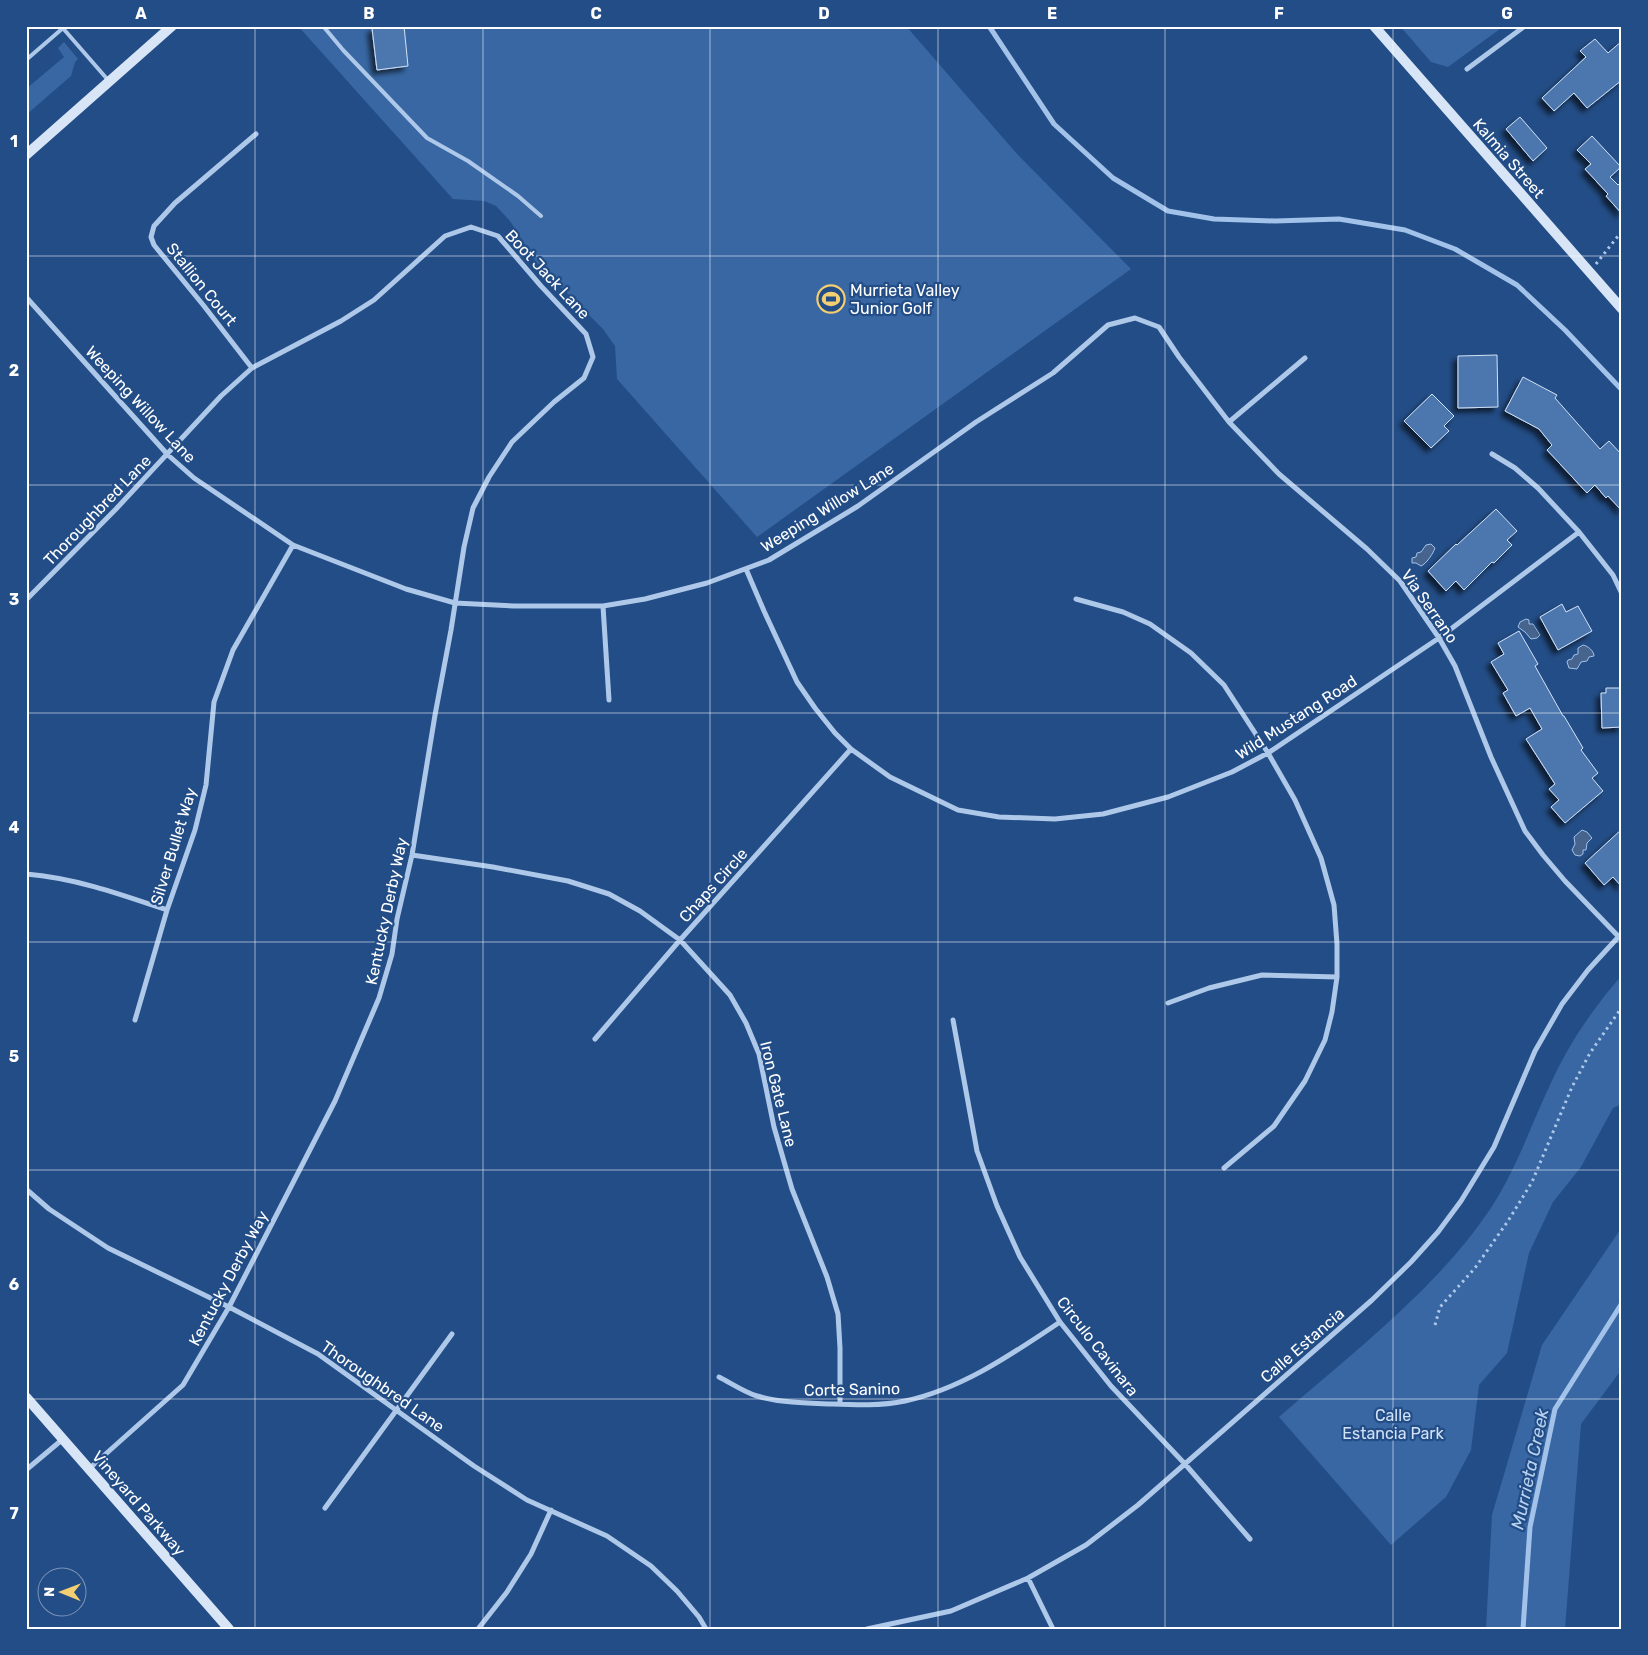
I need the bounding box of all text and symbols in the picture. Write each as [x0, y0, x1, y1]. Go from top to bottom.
text: A [135, 4, 147, 23]
text: B [363, 4, 375, 23]
text: C [590, 4, 602, 23]
text: D [818, 4, 830, 23]
text: E [1047, 4, 1057, 23]
text: F [1274, 4, 1284, 23]
text: G [1501, 4, 1513, 23]
street label: Kalmia Street [1469, 115, 1548, 202]
text: 1 [10, 132, 18, 151]
street label: Boot Jack Lane [501, 226, 594, 323]
street label: Stallion Court [162, 239, 241, 330]
place label: Murrieta Valley Junior Golf [850, 281, 960, 318]
sports icon: Murrieta Valley Junior Golf [816, 284, 846, 314]
street label: Weeping Willow Lane [81, 342, 200, 467]
text: 2 [9, 361, 19, 380]
street label: Thoroughbred Lane [40, 451, 155, 570]
street label: Weeping Willow Lane [757, 459, 897, 556]
street label: Via Serrano [1397, 566, 1462, 647]
text: 3 [9, 590, 19, 609]
street label: Wild Mustang Road [1232, 671, 1360, 764]
street label: Silver Bullet Way [147, 785, 200, 907]
text: 4 [9, 818, 20, 837]
street label: Kentucky Derby Way [362, 835, 411, 987]
street label: Chaps Circle [675, 844, 752, 926]
street label: Iron Gate Lane [756, 1039, 801, 1149]
text: 5 [9, 1047, 19, 1066]
street label: Kentucky Derby Way [185, 1207, 272, 1349]
text: 6 [9, 1275, 19, 1294]
street label: Circulo Cavinara [1053, 1293, 1142, 1400]
street label: Calle Estancia [1257, 1304, 1348, 1387]
street label: Thoroughbred Lane [317, 1337, 448, 1436]
street label: Corte Sanino [804, 1379, 900, 1400]
park label: Calle Estancia Park [1342, 1406, 1444, 1443]
water label: Murrieta Creek [1506, 1406, 1554, 1532]
street label: Vineyard Parkway [88, 1447, 189, 1560]
text: 7 [9, 1504, 19, 1523]
north arrow [38, 1568, 88, 1618]
text: N [41, 1587, 58, 1597]

